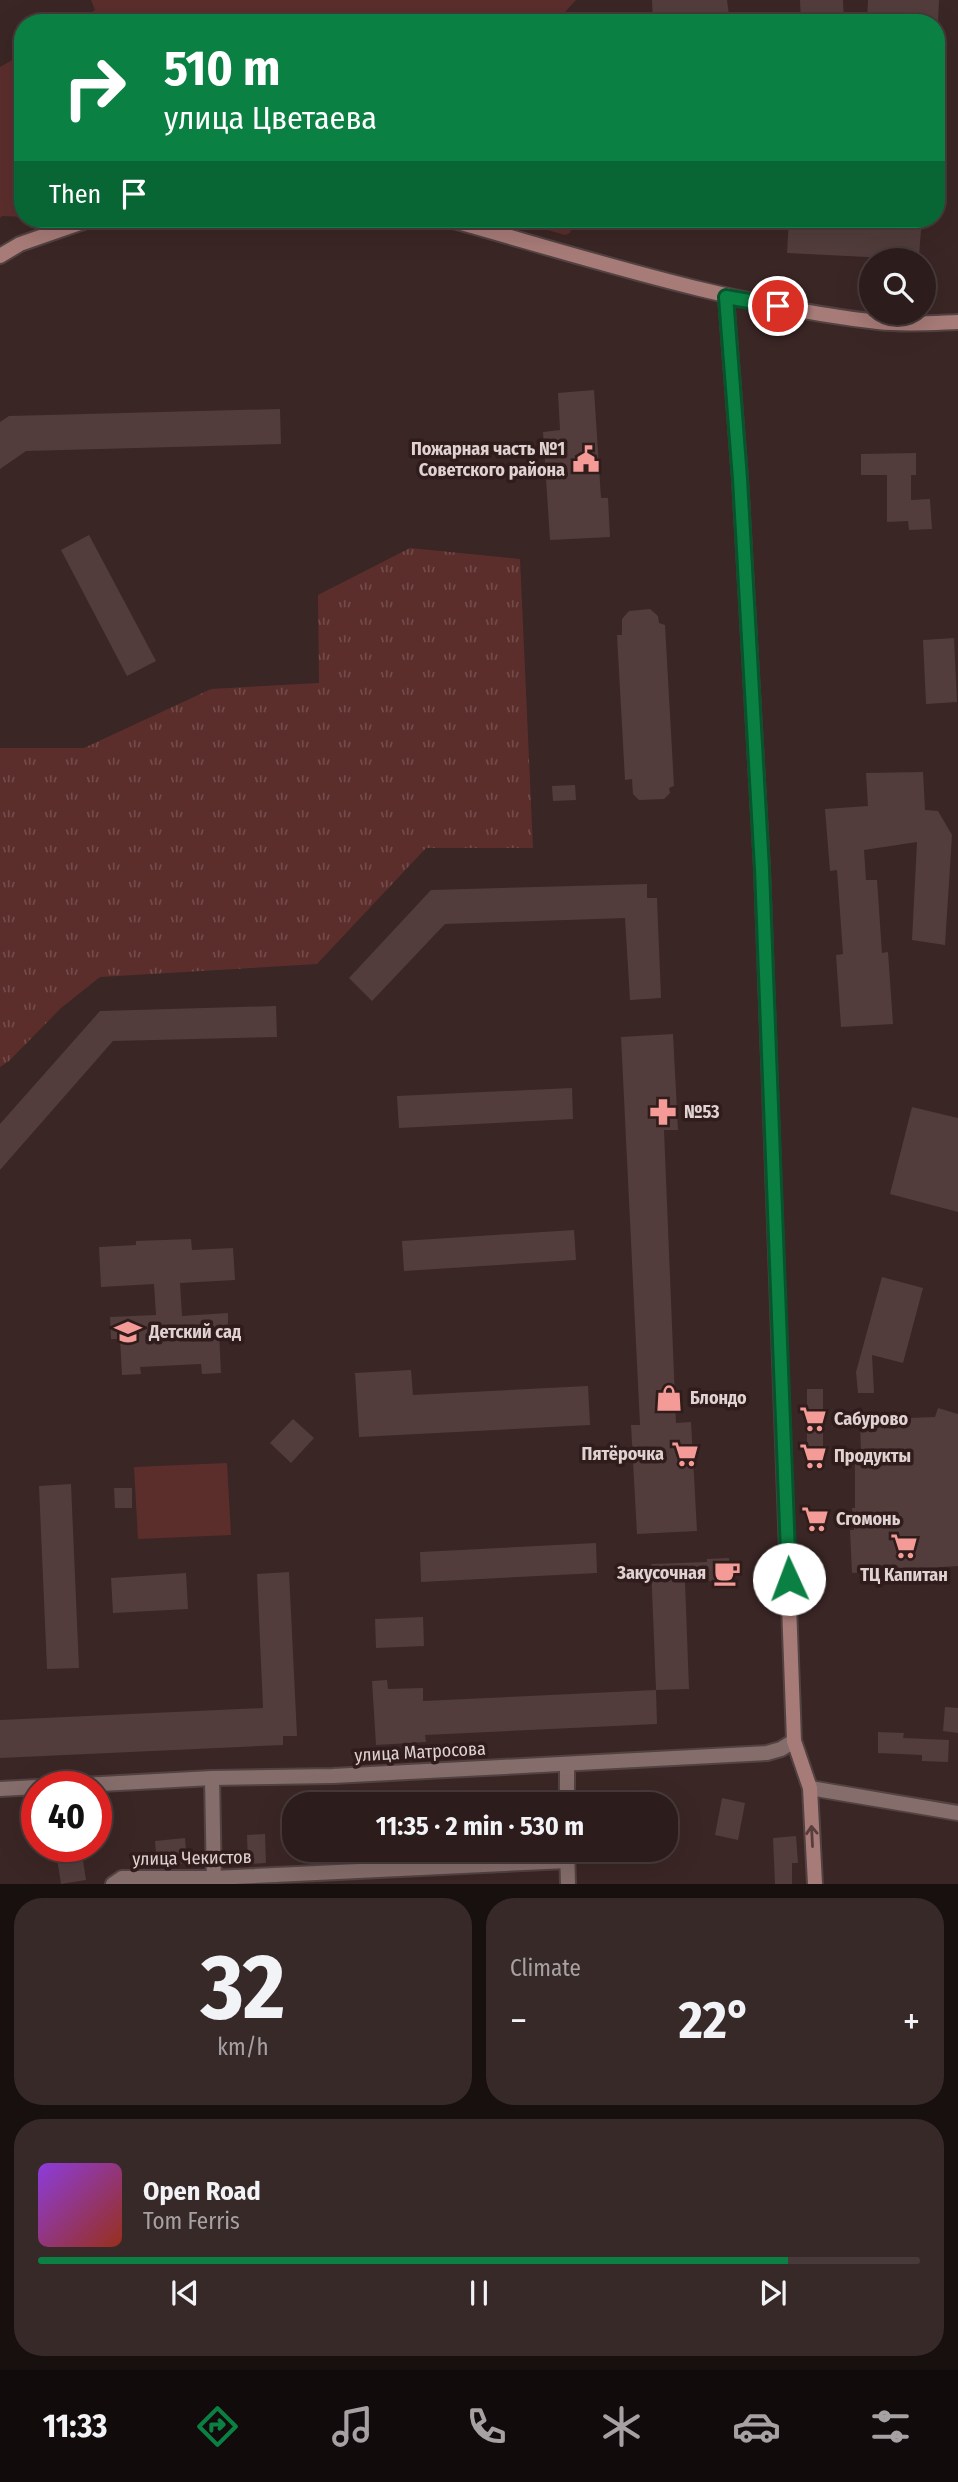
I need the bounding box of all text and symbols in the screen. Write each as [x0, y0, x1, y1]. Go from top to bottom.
text: 510 m [164, 39, 280, 98]
icon: right [49, 42, 140, 133]
text: улица Цветаева [164, 99, 377, 137]
icon: arrive [115, 175, 153, 213]
text: Then [49, 179, 101, 210]
map controls [859, 248, 936, 325]
button: search [859, 248, 936, 325]
pin [748, 276, 808, 336]
icon: arrive [759, 287, 797, 325]
place label: Пожарная часть №1 Советского района [411, 438, 565, 481]
public building icon: Пожарная часть №1 Советского района [571, 444, 601, 474]
pharmacy icon: №53 [648, 1097, 678, 1127]
place label: №53 [684, 1101, 720, 1123]
school or university icon: Детский сад [113, 1317, 143, 1347]
place label: Детский сад [148, 1321, 241, 1343]
shop icon: Блондо [654, 1383, 684, 1413]
place label: Блондо [690, 1387, 747, 1409]
supermarket icon: Сабурово [798, 1404, 828, 1434]
place label: Сабурово [834, 1408, 908, 1430]
supermarket icon: Пятёрочка [670, 1439, 700, 1469]
supermarket icon: Продукты [798, 1441, 828, 1471]
place label: Пятёрочка [582, 1443, 664, 1465]
place label: Продукты [834, 1445, 911, 1467]
supermarket icon: Сгомонь [800, 1504, 830, 1534]
place label: Сгомонь [836, 1508, 901, 1530]
supermarket icon: ТЦ Капитан [889, 1531, 919, 1561]
position arrow [752, 1542, 826, 1616]
cafe icon: Закусочная [712, 1558, 742, 1588]
place label: Закусочная [616, 1562, 706, 1584]
place label: ТЦ Капитан [860, 1564, 948, 1586]
street label: улица Матросова [354, 1738, 486, 1766]
speed limit sign: 40 [21, 1771, 112, 1862]
text: 11:35 · 2 min · 530 m [376, 1811, 584, 1842]
one-way arrow [806, 1825, 819, 1848]
street label: улица Чекистов [132, 1846, 252, 1870]
text: 32 [201, 1933, 285, 2042]
text: Climate [510, 1954, 581, 1982]
text: 22° [679, 1989, 751, 2052]
text: − [510, 1998, 527, 2044]
text: + [903, 1998, 920, 2044]
text: km/h [217, 2033, 269, 2061]
text: Open Road [143, 2176, 261, 2207]
text: Tom Ferris [143, 2207, 240, 2235]
icon: previous [166, 2274, 204, 2312]
icon: pause [460, 2274, 498, 2312]
icon: next [754, 2274, 792, 2312]
icon: directions [193, 2402, 242, 2451]
icon: music [328, 2402, 377, 2451]
icon: phone [462, 2402, 511, 2451]
icon: climate [597, 2402, 646, 2451]
icon: car [732, 2402, 781, 2451]
icon: filters [866, 2402, 915, 2451]
text: 11:33 [43, 2407, 107, 2445]

